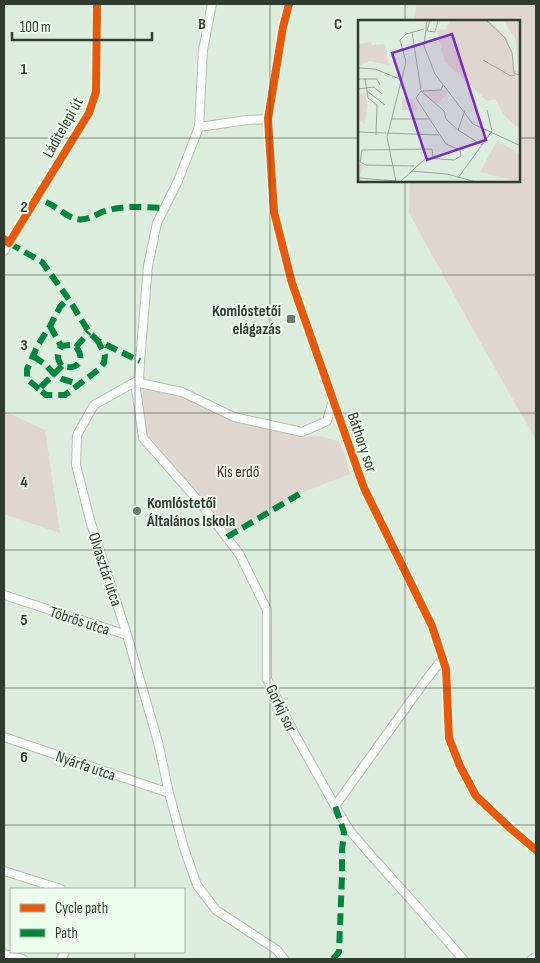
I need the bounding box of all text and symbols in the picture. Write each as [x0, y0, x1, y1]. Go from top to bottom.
scale bar [12, 10, 152, 42]
text: B [198, 15, 206, 34]
text: C [334, 15, 342, 34]
text: 100 m [20, 18, 51, 37]
inset map [358, 20, 520, 182]
text: 1 [21, 60, 28, 79]
street label: Láditelepi út [39, 94, 88, 161]
text: 2 [20, 198, 28, 217]
place label: Komlóstetői elágazás [212, 302, 281, 339]
marker: Komlóstetői elágazás [285, 313, 297, 325]
text: 3 [20, 336, 28, 355]
street label: Báthory sor [342, 410, 381, 475]
park label: Kis erdő [217, 463, 259, 482]
text: 4 [20, 473, 28, 492]
place label: Komlóstetői Általános Iskola [146, 494, 235, 531]
marker: Komlóstetői Általános Iskola [131, 505, 143, 517]
street label: Olvasztár utca [84, 530, 125, 609]
street label: Töbrös utca [47, 603, 112, 640]
text: 5 [20, 611, 28, 630]
street label: Gorkij sor [261, 682, 300, 736]
street label: Nyárfa utca [53, 747, 118, 785]
text: 6 [20, 748, 28, 767]
legend [10, 888, 185, 953]
text: Cycle path [55, 899, 108, 918]
text: Path [55, 924, 78, 943]

